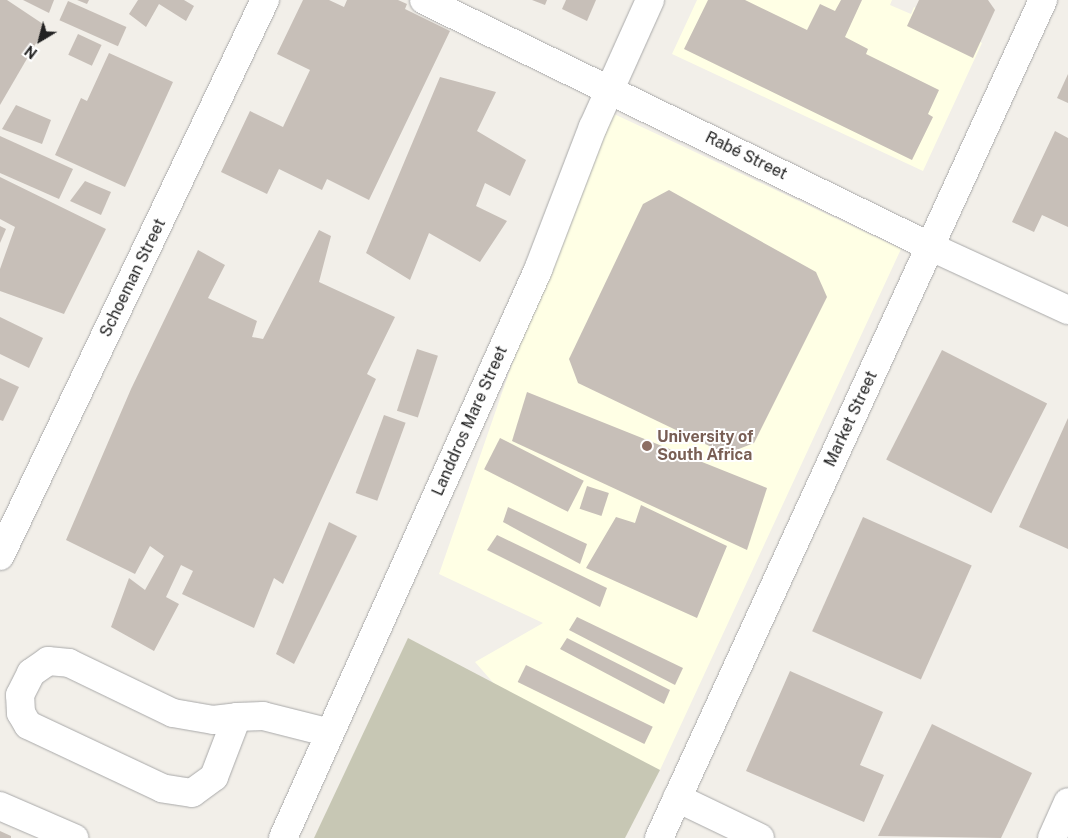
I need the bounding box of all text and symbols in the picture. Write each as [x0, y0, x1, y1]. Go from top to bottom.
north arrow [15, 15, 65, 65]
text: N [22, 42, 40, 62]
street label: Rabé Street [702, 128, 790, 184]
street label: Schoeman Street [96, 216, 170, 340]
street label: Landdros Mare Street [428, 343, 512, 499]
street label: Market Street [820, 368, 882, 470]
place label: University of South Africa [657, 427, 754, 465]
marker: University of South Africa [641, 440, 653, 452]

